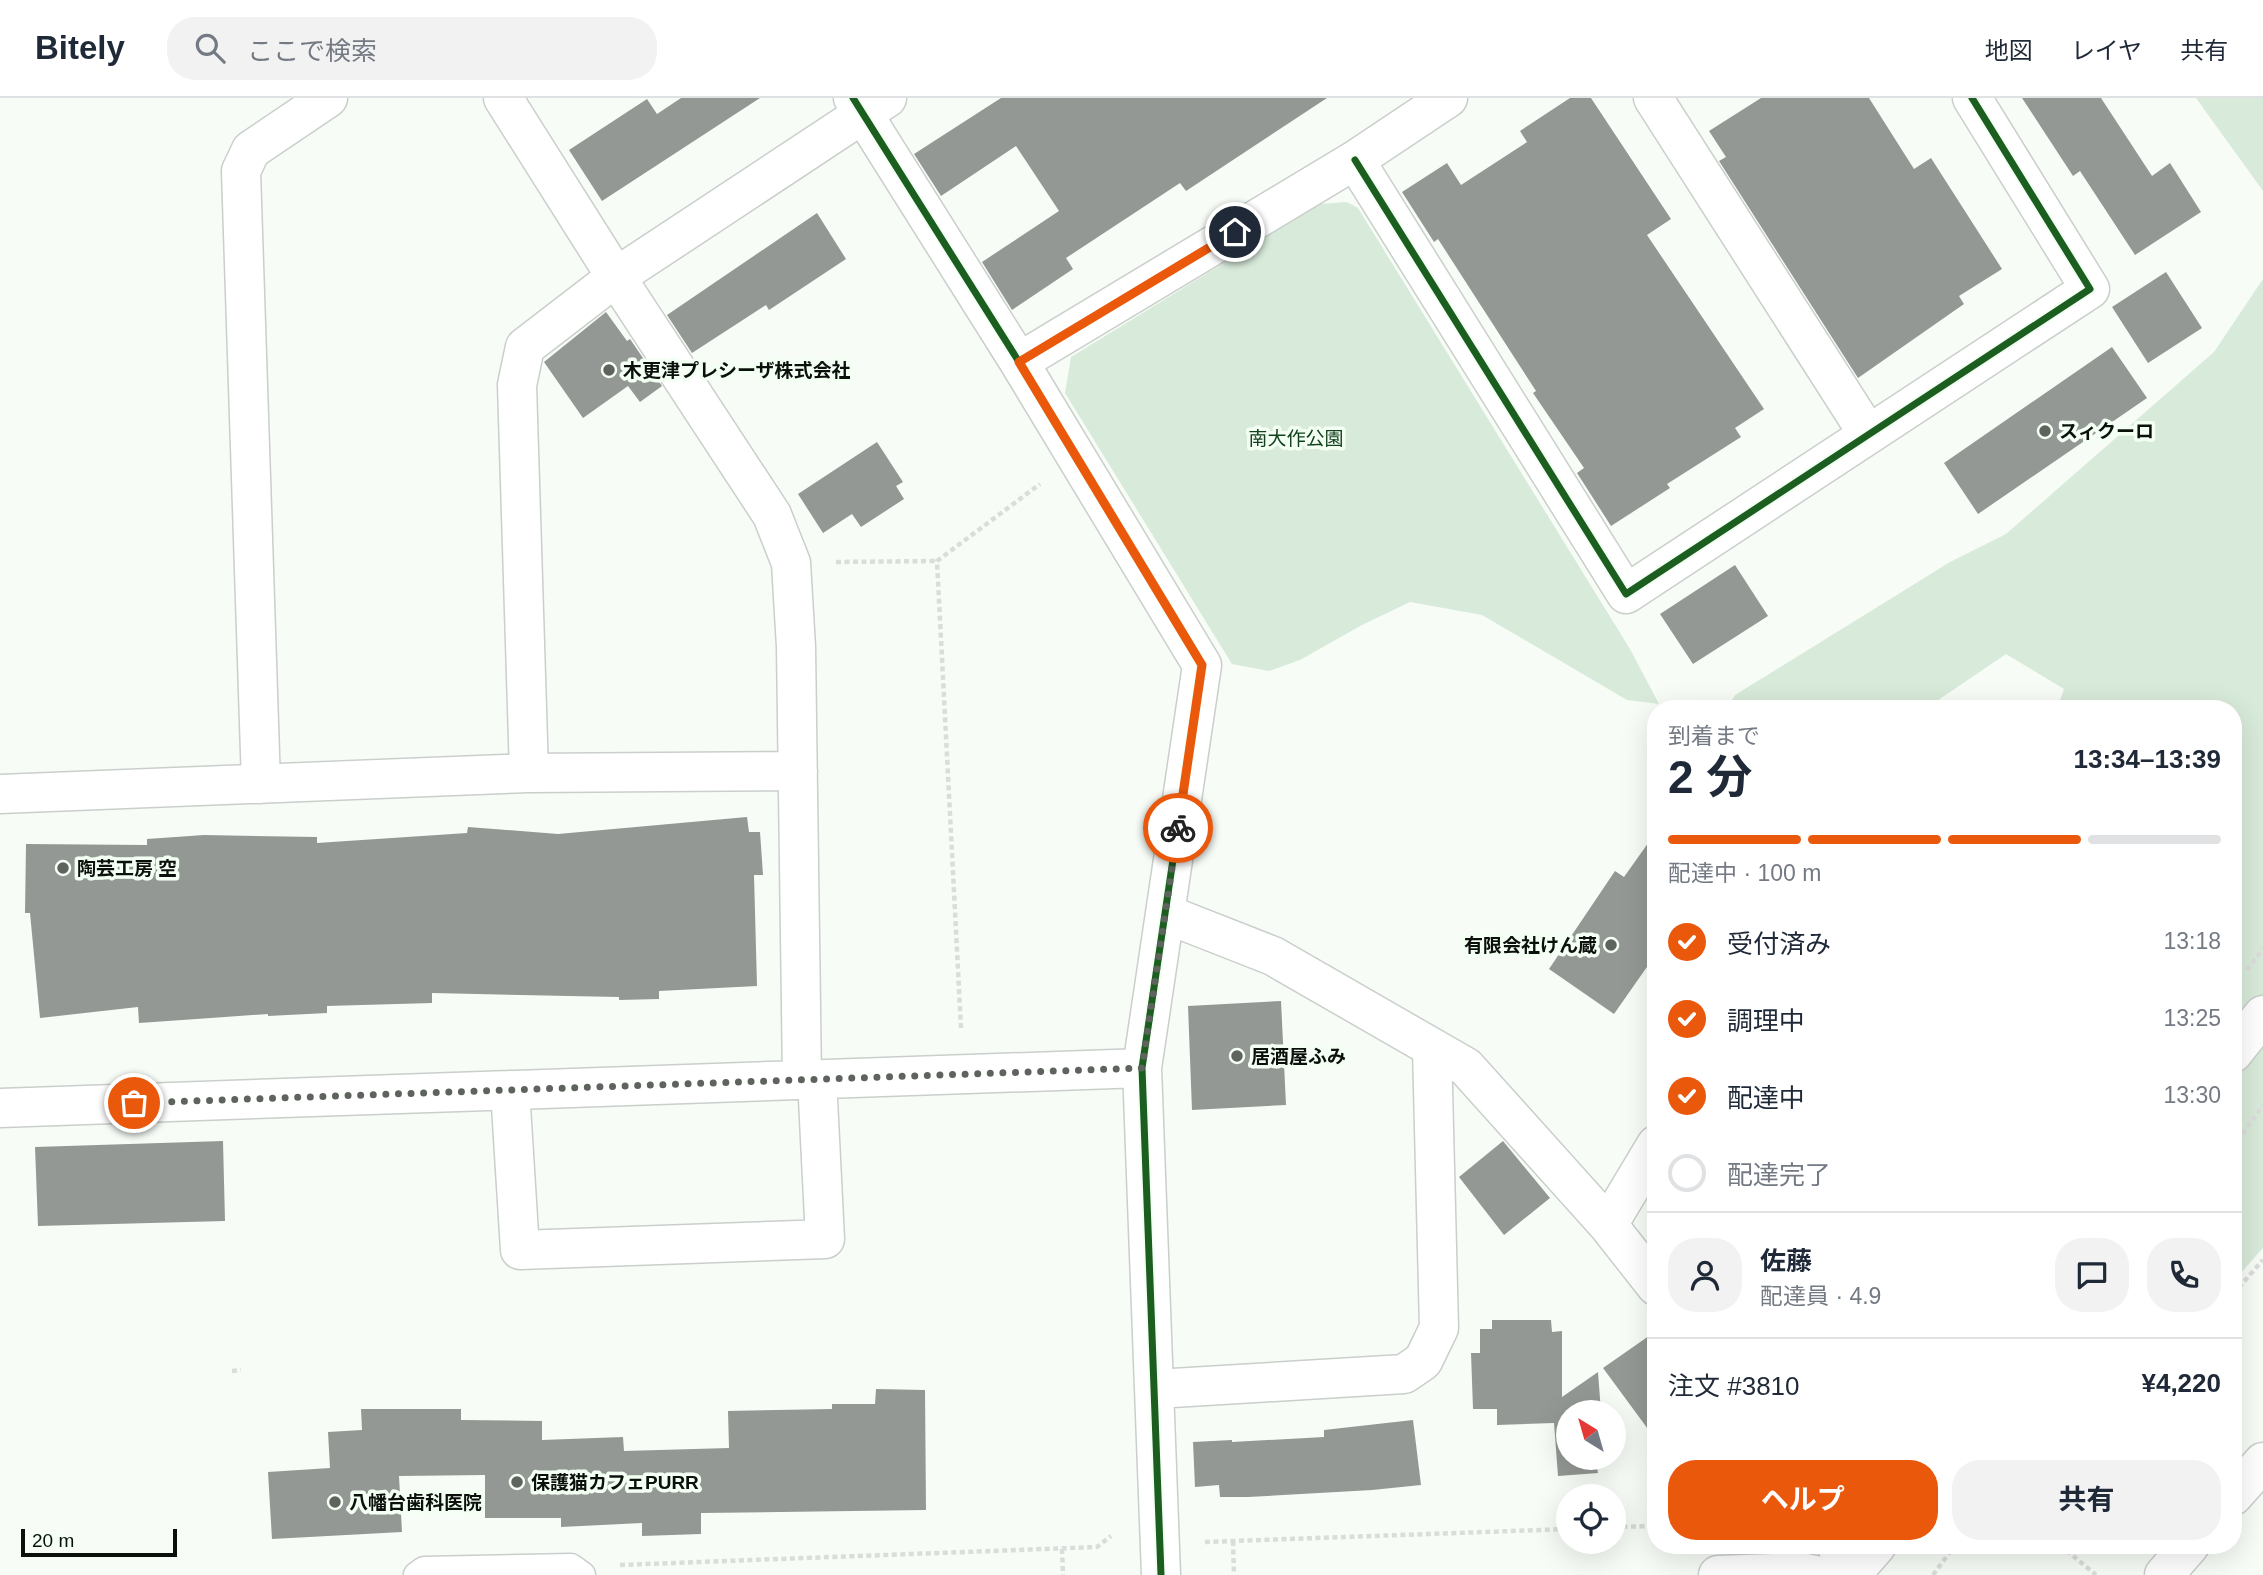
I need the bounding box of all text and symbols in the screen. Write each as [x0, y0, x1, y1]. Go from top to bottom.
search box [167, 17, 657, 80]
text: Bitely [35, 29, 125, 66]
icon: search [191, 29, 229, 67]
text: ここで検索 [247, 36, 377, 66]
text: 地図 [1985, 37, 2033, 64]
text: レイヤ [2071, 37, 2142, 64]
text: 共有 [2180, 37, 2228, 64]
pin [1205, 202, 1265, 262]
icon: home [1216, 213, 1254, 251]
place label: 木更津プレシーザ株式会社 [623, 360, 851, 381]
marker: 木更津プレシーザ株式会社 [601, 362, 617, 378]
place label: スィクーロ [2059, 421, 2154, 442]
marker: スィクーロ [2037, 423, 2053, 439]
park label: 南大作公園 [1248, 428, 1344, 449]
text: 到着まで [1668, 723, 1760, 749]
text: 13:34–13:39 [2074, 744, 2221, 774]
text: 2 分 [1668, 751, 1752, 803]
courier [1143, 793, 1213, 863]
icon: bike [1159, 809, 1197, 847]
place label: 陶芸工房 空 [77, 858, 177, 879]
marker: 陶芸工房 空 [55, 860, 71, 876]
text: 配達中 · 100 m [1668, 860, 1821, 886]
icon: check [1668, 923, 1706, 961]
text: 13:18 [2163, 928, 2221, 954]
text: 受付済み [1727, 929, 1831, 959]
place label: 有限会社けん蔵 [1464, 935, 1597, 956]
marker: 有限会社けん蔵 [1603, 937, 1619, 953]
icon: check [1668, 1000, 1706, 1038]
text: 13:25 [2163, 1005, 2221, 1031]
text: 調理中 [1727, 1006, 1805, 1036]
place label: 居酒屋ふみ [1251, 1046, 1346, 1067]
marker: 居酒屋ふみ [1229, 1048, 1245, 1064]
pin [104, 1073, 164, 1133]
icon: check [1668, 1077, 1706, 1115]
text: 13:30 [2163, 1082, 2221, 1108]
text: 配達中 [1727, 1083, 1805, 1113]
icon: bag [115, 1084, 153, 1122]
text: 配達完了 [1727, 1160, 1831, 1190]
button: person [1668, 1238, 1742, 1312]
button: chat [2055, 1238, 2129, 1312]
button: phone [2147, 1238, 2221, 1312]
text: 佐藤 [1760, 1246, 1812, 1276]
text: 配達員 · 4.9 [1760, 1283, 1881, 1309]
text: ¥4,220 [2141, 1368, 2221, 1398]
text: 注文 #3810 [1668, 1371, 1800, 1401]
north arrow [1556, 1400, 1626, 1470]
map controls [1556, 1400, 1626, 1554]
button: ヘルプ [1668, 1460, 1938, 1540]
button: 共有 [1952, 1460, 2221, 1540]
place label: 保護猫カフェPURR [531, 1472, 699, 1493]
marker: 保護猫カフェPURR [509, 1474, 525, 1490]
button: locate [1556, 1484, 1626, 1554]
place label: 八幡台歯科医院 [349, 1492, 482, 1513]
marker: 八幡台歯科医院 [327, 1494, 343, 1510]
scale bar [21, 1526, 177, 1558]
text: 20 m [32, 1530, 74, 1551]

